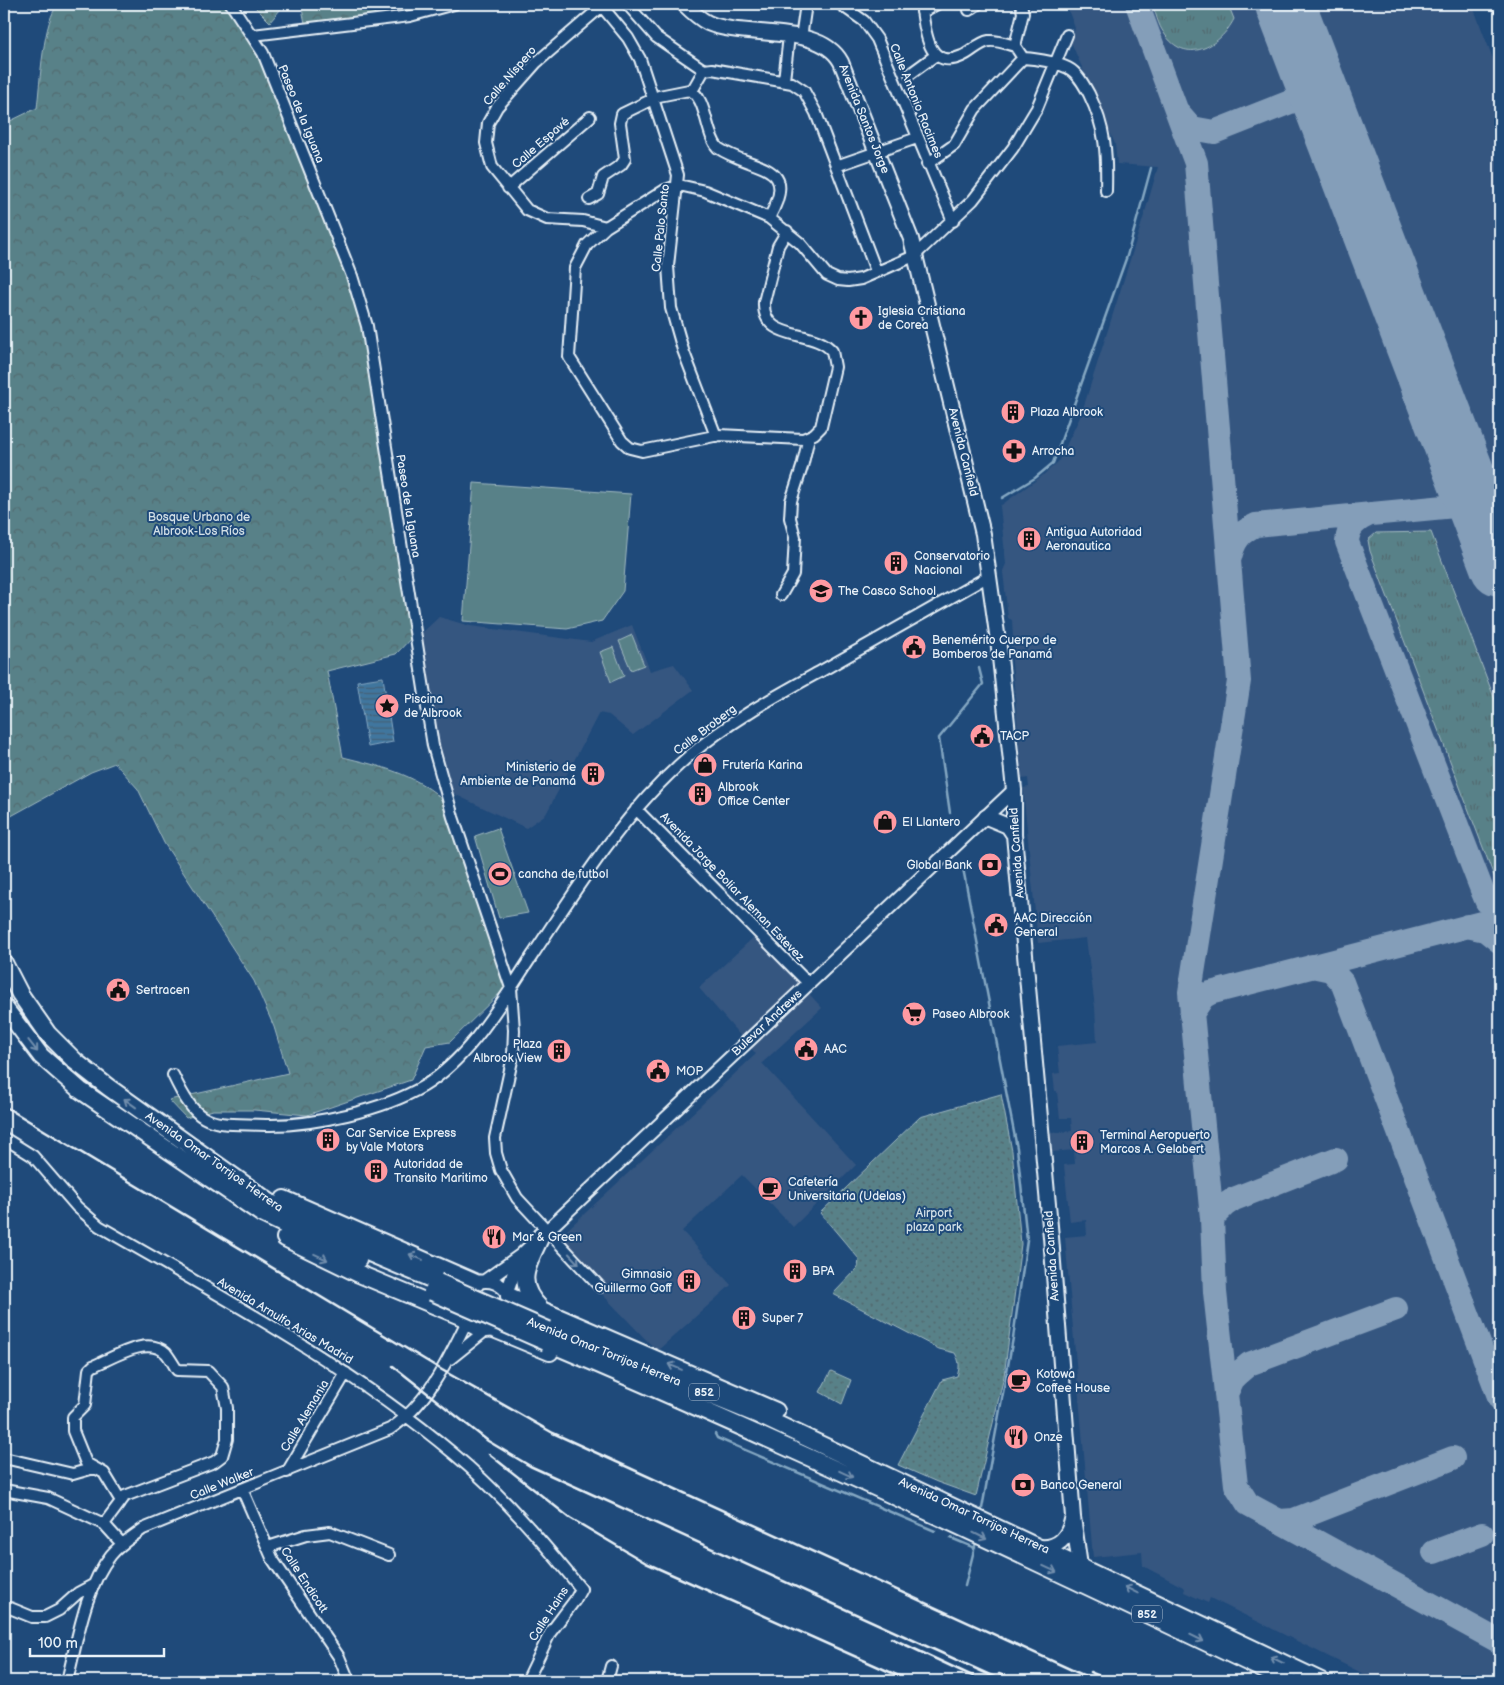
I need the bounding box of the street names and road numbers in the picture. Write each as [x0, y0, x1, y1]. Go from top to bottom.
street label: Calle Antonio Racimes [886, 41, 946, 161]
street label: Calle Níspero [480, 43, 540, 109]
street label: Avenida Santos Jorge [835, 62, 893, 176]
street label: Paseo de la Iguana [274, 63, 328, 165]
street label: Calle Espavé [509, 114, 573, 172]
street label: Calle Palo Santo [649, 183, 673, 273]
street label: Avenida Canfield [945, 406, 981, 498]
street label: Paseo de la Iguana [392, 453, 424, 559]
street label: Calle Broberg [671, 701, 740, 759]
street label: Avenida Canfield [1006, 807, 1028, 899]
street label: Avenida Jorge Boliar Aleman Estevez [657, 809, 807, 965]
street label: Bulevar Andrews [729, 987, 805, 1059]
street label: Avenida Omar Torrijos Herrera [142, 1109, 286, 1216]
street label: Avenida Canfield [1041, 1210, 1063, 1302]
street label: Avenida Arnulfo Arias Madrid [214, 1274, 356, 1368]
street label: Avenida Omar Torrijos Herrera [525, 1314, 683, 1390]
street label: Calle Alemania [278, 1377, 332, 1455]
road number: 852 [689, 1384, 719, 1400]
street label: Calle Walker [188, 1464, 257, 1504]
street label: Avenida Omar Torrijos Herrera [896, 1474, 1052, 1558]
street label: Calle Endicott [277, 1544, 331, 1616]
street label: Calle Hains [526, 1584, 572, 1644]
road number: 852 [1132, 1606, 1162, 1622]

